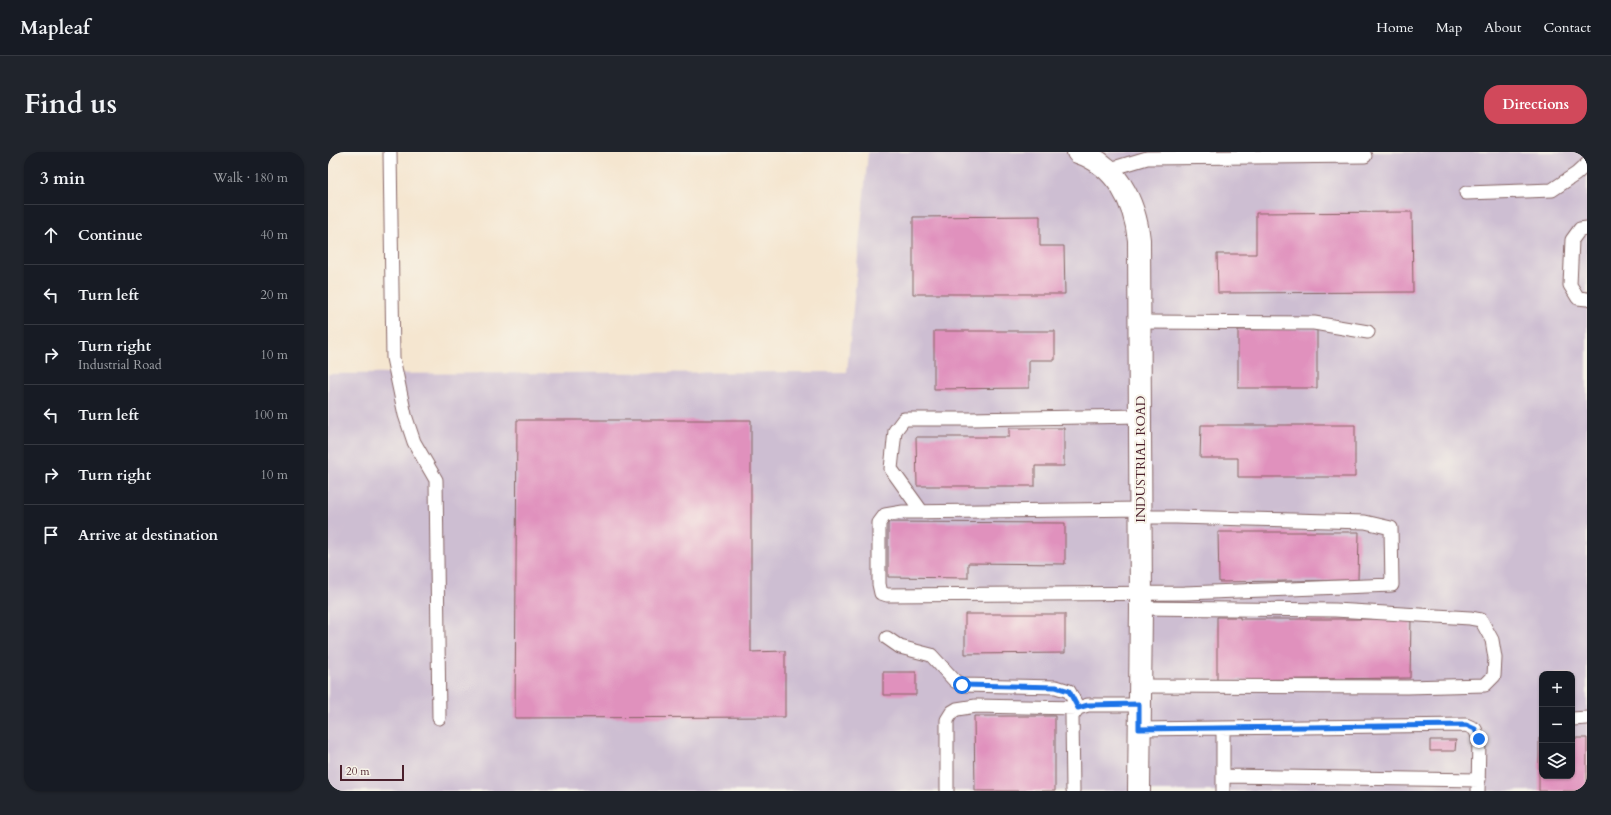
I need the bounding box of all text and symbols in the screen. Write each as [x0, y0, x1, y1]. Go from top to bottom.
text: Mapleaf [20, 15, 90, 41]
text: Home [1376, 18, 1414, 37]
text: Map [1436, 18, 1462, 37]
text: About [1484, 18, 1521, 37]
text: Contact [1543, 18, 1591, 37]
text: Find us [24, 85, 117, 123]
button: Directions [1484, 85, 1587, 124]
text: 3 min [40, 167, 85, 190]
text: Walk · 180 m [213, 169, 288, 187]
icon: ahead [40, 224, 62, 246]
text: Continue [78, 225, 143, 245]
text: 40 m [260, 226, 288, 244]
icon: left [40, 284, 62, 306]
text: Turn left [78, 285, 139, 305]
text: 20 m [260, 286, 288, 304]
text: Turn right [78, 336, 151, 356]
icon: right [40, 344, 62, 366]
text: 10 m [260, 346, 288, 364]
text: Industrial Road [78, 356, 162, 374]
street label: INDUSTRIAL ROAD [1132, 396, 1150, 522]
icon: left [40, 404, 62, 426]
text: Turn left [78, 405, 139, 425]
text: 100 m [254, 406, 288, 424]
icon: right [40, 464, 62, 486]
text: Turn right [78, 465, 151, 485]
text: 10 m [260, 466, 288, 484]
icon: arrive [40, 524, 62, 546]
text: Arrive at destination [78, 525, 218, 545]
map controls [1539, 671, 1575, 779]
button: + [1539, 671, 1575, 707]
route start [953, 676, 971, 694]
button: − [1539, 707, 1575, 743]
route end [1470, 730, 1488, 748]
button: layers [1539, 743, 1575, 779]
scale bar [340, 763, 404, 782]
text: 20 m [346, 764, 370, 779]

